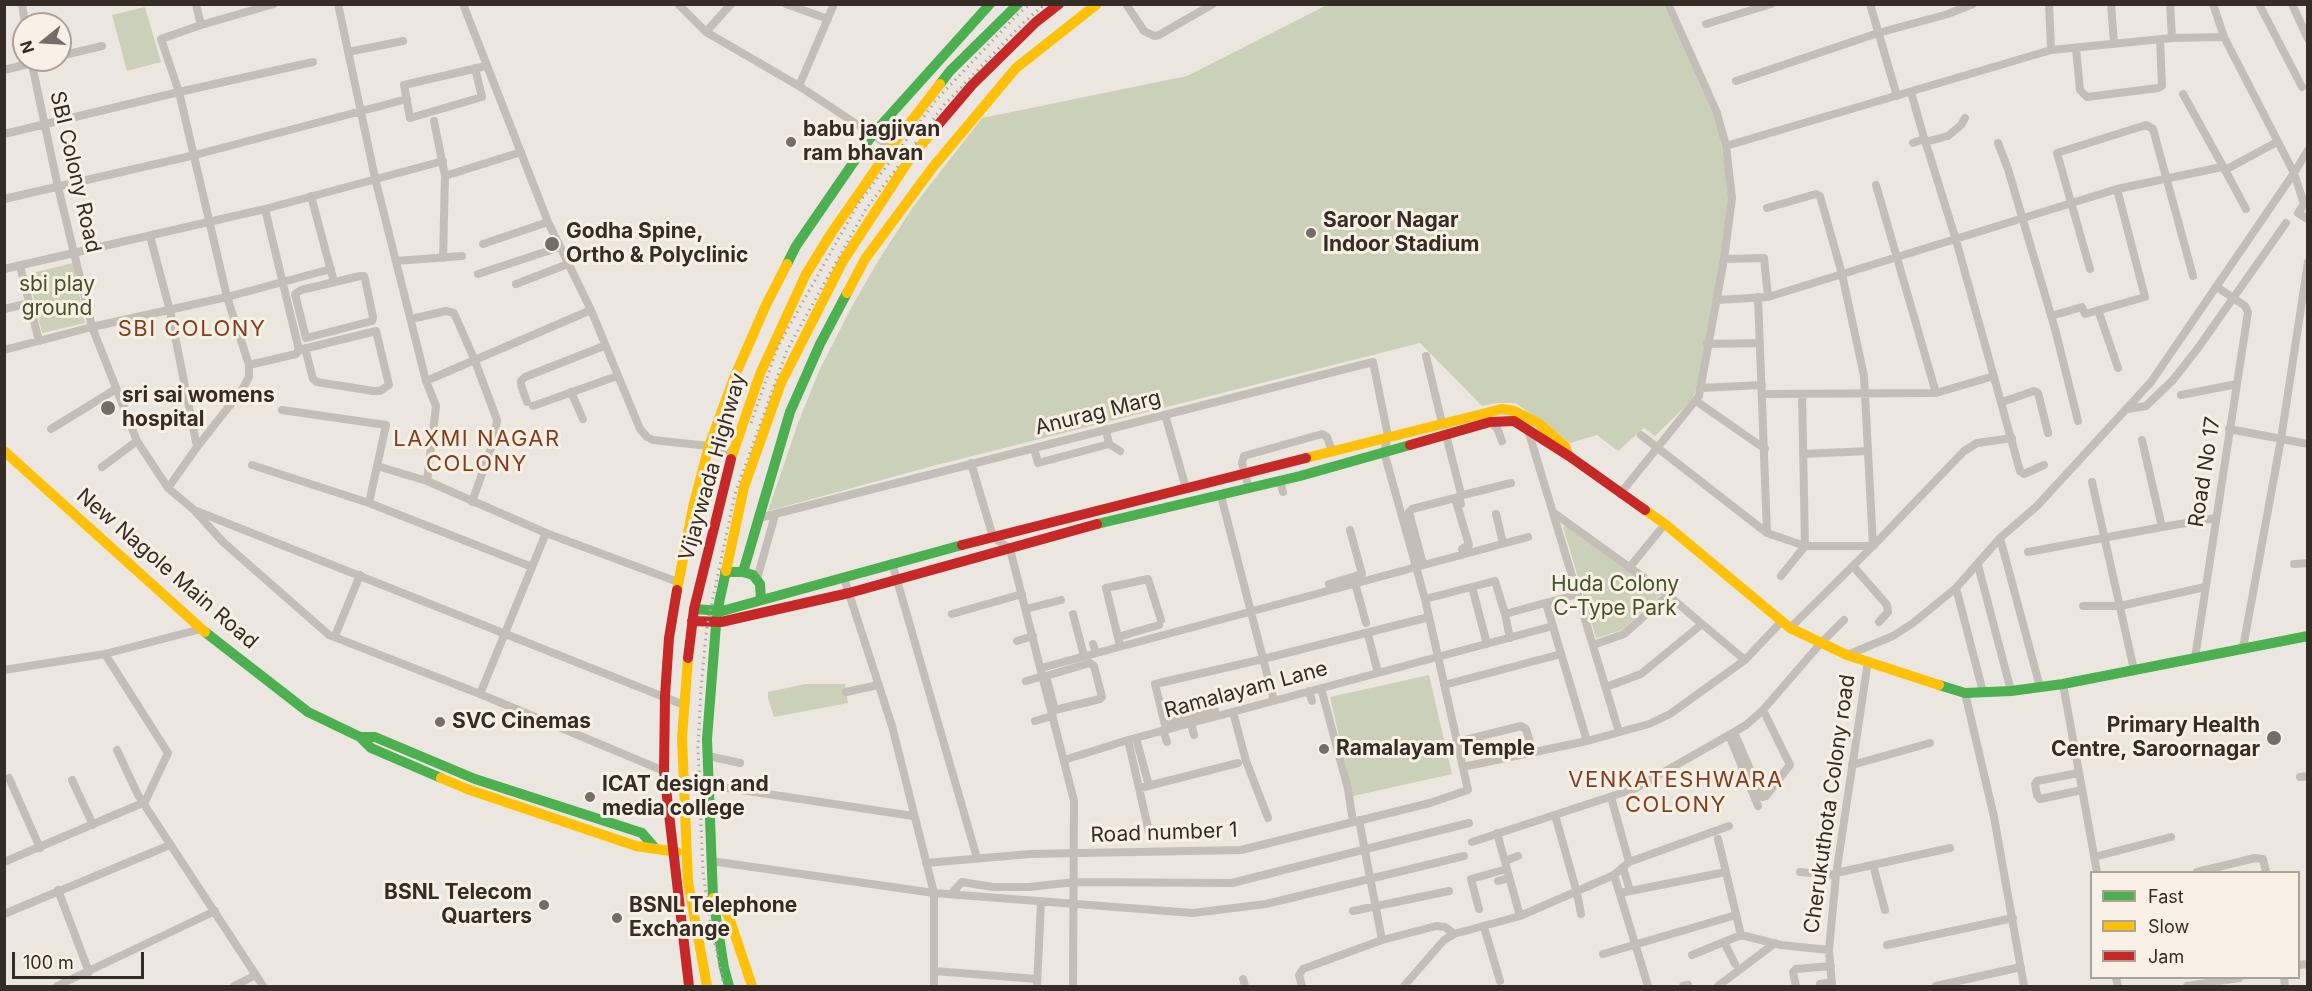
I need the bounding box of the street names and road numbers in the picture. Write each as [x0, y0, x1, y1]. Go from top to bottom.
street label: SBI Colony Road [44, 89, 106, 255]
street label: Vijaywada Highway [674, 370, 752, 564]
street label: Anurag Marg [1032, 385, 1164, 441]
street label: Road No 17 [2184, 415, 2226, 529]
street label: New Nagole Main Road [71, 483, 263, 655]
street label: Ramalayam Lane [1162, 656, 1330, 724]
street label: Cherukuthota Colony road [1799, 673, 1861, 935]
street label: Road number 1 [1090, 818, 1238, 848]

